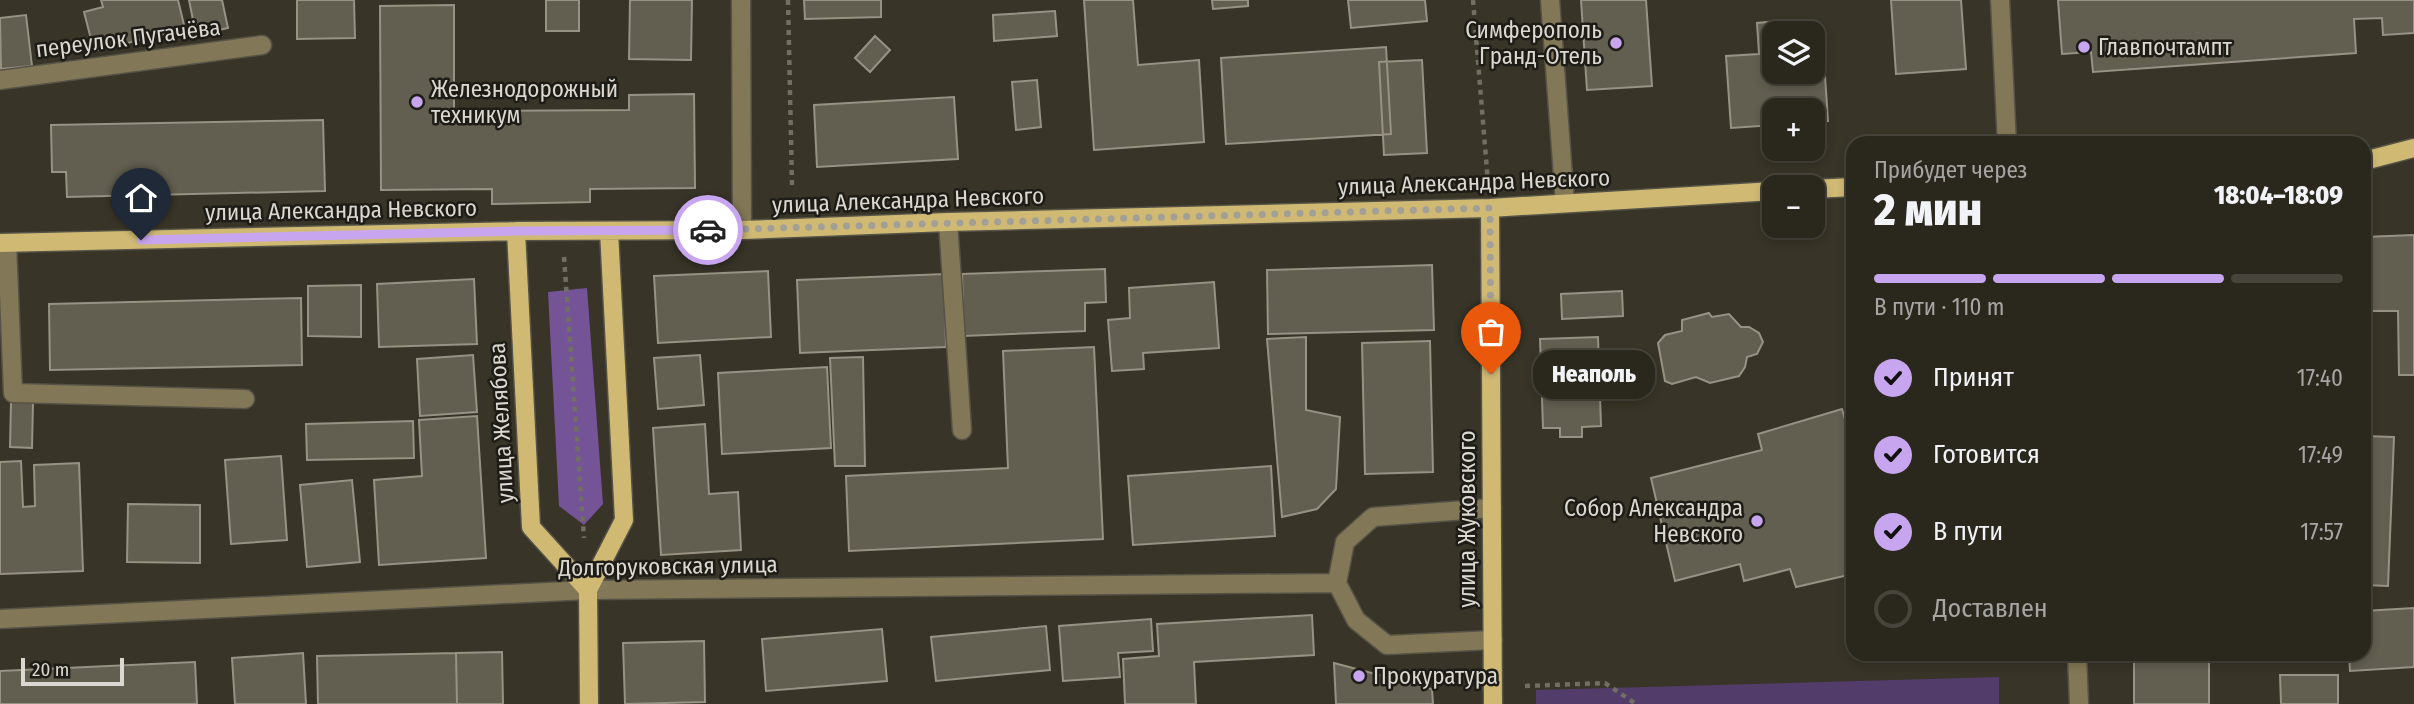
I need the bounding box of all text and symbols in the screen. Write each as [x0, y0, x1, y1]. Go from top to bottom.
street label: переулок Пугачёва [34, 13, 222, 63]
place label: Симферополь Гранд-Отель [1465, 16, 1602, 70]
map controls [1762, 21, 1825, 238]
button: layers [1762, 21, 1825, 84]
place label: Главпочтампт [2098, 33, 2233, 61]
marker: Симферополь Гранд-Отель [1608, 35, 1624, 51]
marker: Главпочтампт [2076, 39, 2092, 55]
place label: Железнодорожный техникум [431, 75, 618, 129]
marker: Железнодорожный техникум [409, 94, 425, 110]
button: + [1762, 98, 1825, 161]
text: Прибудет через [1874, 156, 2027, 184]
street label: улица Александра Невского [1338, 163, 1610, 201]
pin [111, 168, 171, 240]
button: − [1762, 175, 1825, 238]
icon: home [122, 179, 160, 217]
text: 18:04–18:09 [2214, 180, 2343, 211]
street label: улица Александра Невского [772, 181, 1044, 219]
text: 2 мин [1874, 182, 1982, 237]
street label: улица Александра Невского [205, 194, 477, 226]
courier [673, 195, 743, 265]
icon: car [689, 211, 727, 249]
text: В пути · 110 m [1874, 293, 2005, 321]
pin [1461, 302, 1521, 374]
icon: bag [1472, 313, 1510, 351]
street label: улица Желябова [483, 342, 519, 504]
callout: Неаполь [1533, 350, 1656, 398]
icon: check [1874, 359, 1912, 397]
text: Неаполь [1552, 360, 1636, 388]
text: Принят [1933, 362, 2014, 393]
text: 17:40 [2297, 364, 2343, 392]
street label: улица Жуковского [1453, 430, 1481, 608]
icon: check [1874, 436, 1912, 474]
text: Готовится [1933, 439, 2040, 470]
text: 17:49 [2298, 441, 2343, 469]
place label: Собор Александра Невского [1564, 494, 1743, 548]
marker: Собор Александра Невского [1749, 513, 1765, 529]
icon: check [1874, 513, 1912, 551]
text: В пути [1933, 516, 2003, 547]
text: 17:57 [2300, 518, 2343, 546]
street label: Долгоруковская улица [557, 550, 778, 582]
text: Доставлен [1933, 593, 2048, 624]
scale bar [21, 655, 124, 687]
text: 20 m [32, 658, 69, 681]
place label: Прокуратура [1373, 662, 1498, 690]
marker: Прокуратура [1351, 668, 1367, 684]

